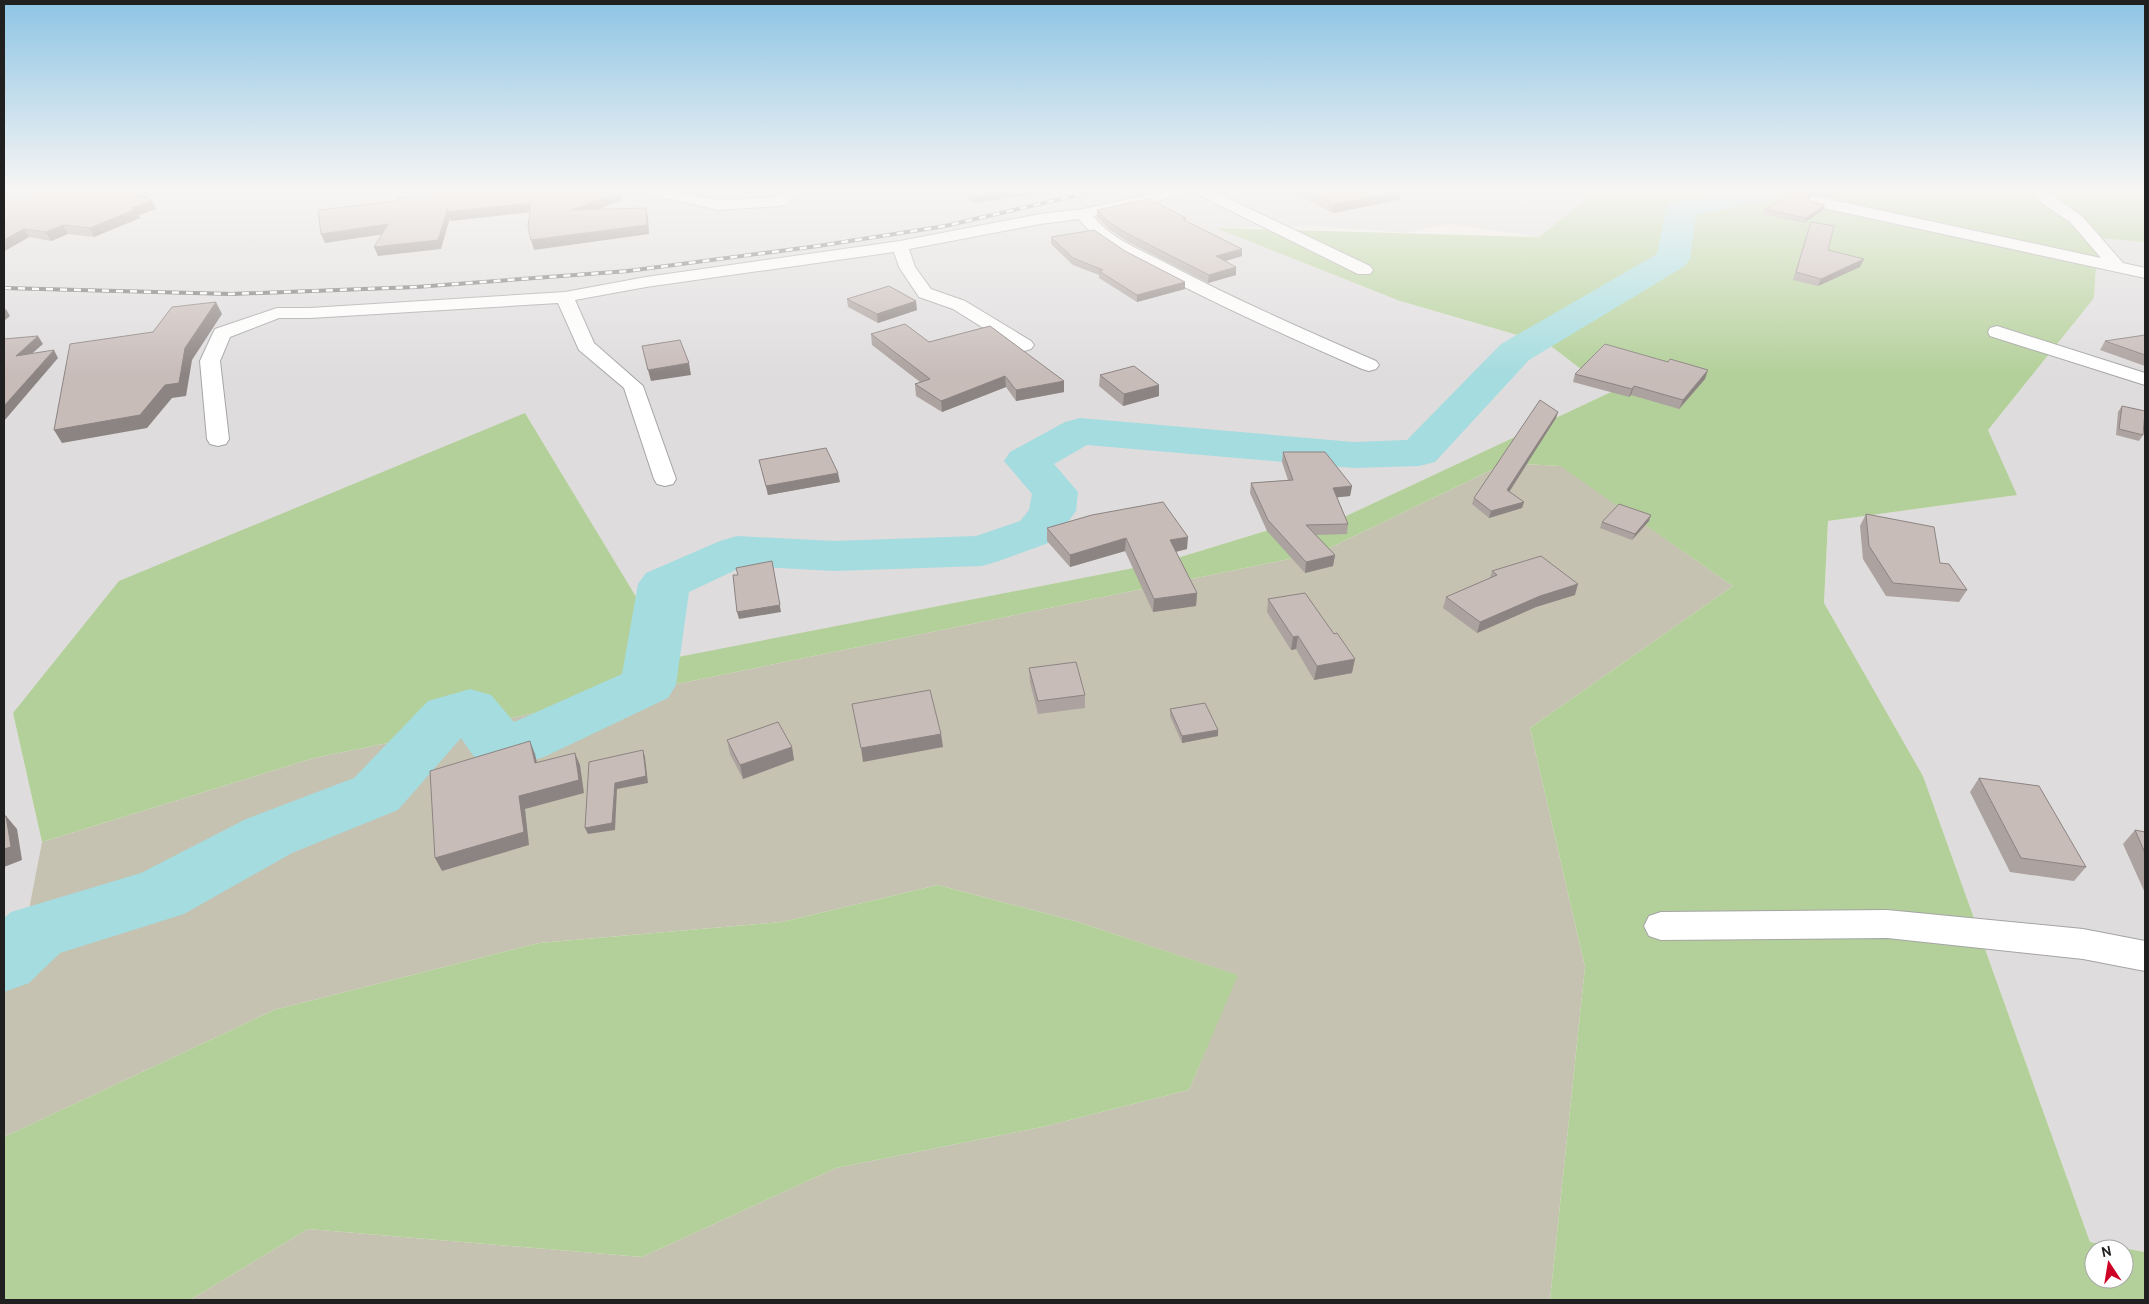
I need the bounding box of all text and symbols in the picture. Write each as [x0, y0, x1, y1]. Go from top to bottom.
north arrow [2084, 1239, 2134, 1289]
text: N [2100, 1243, 2113, 1262]

